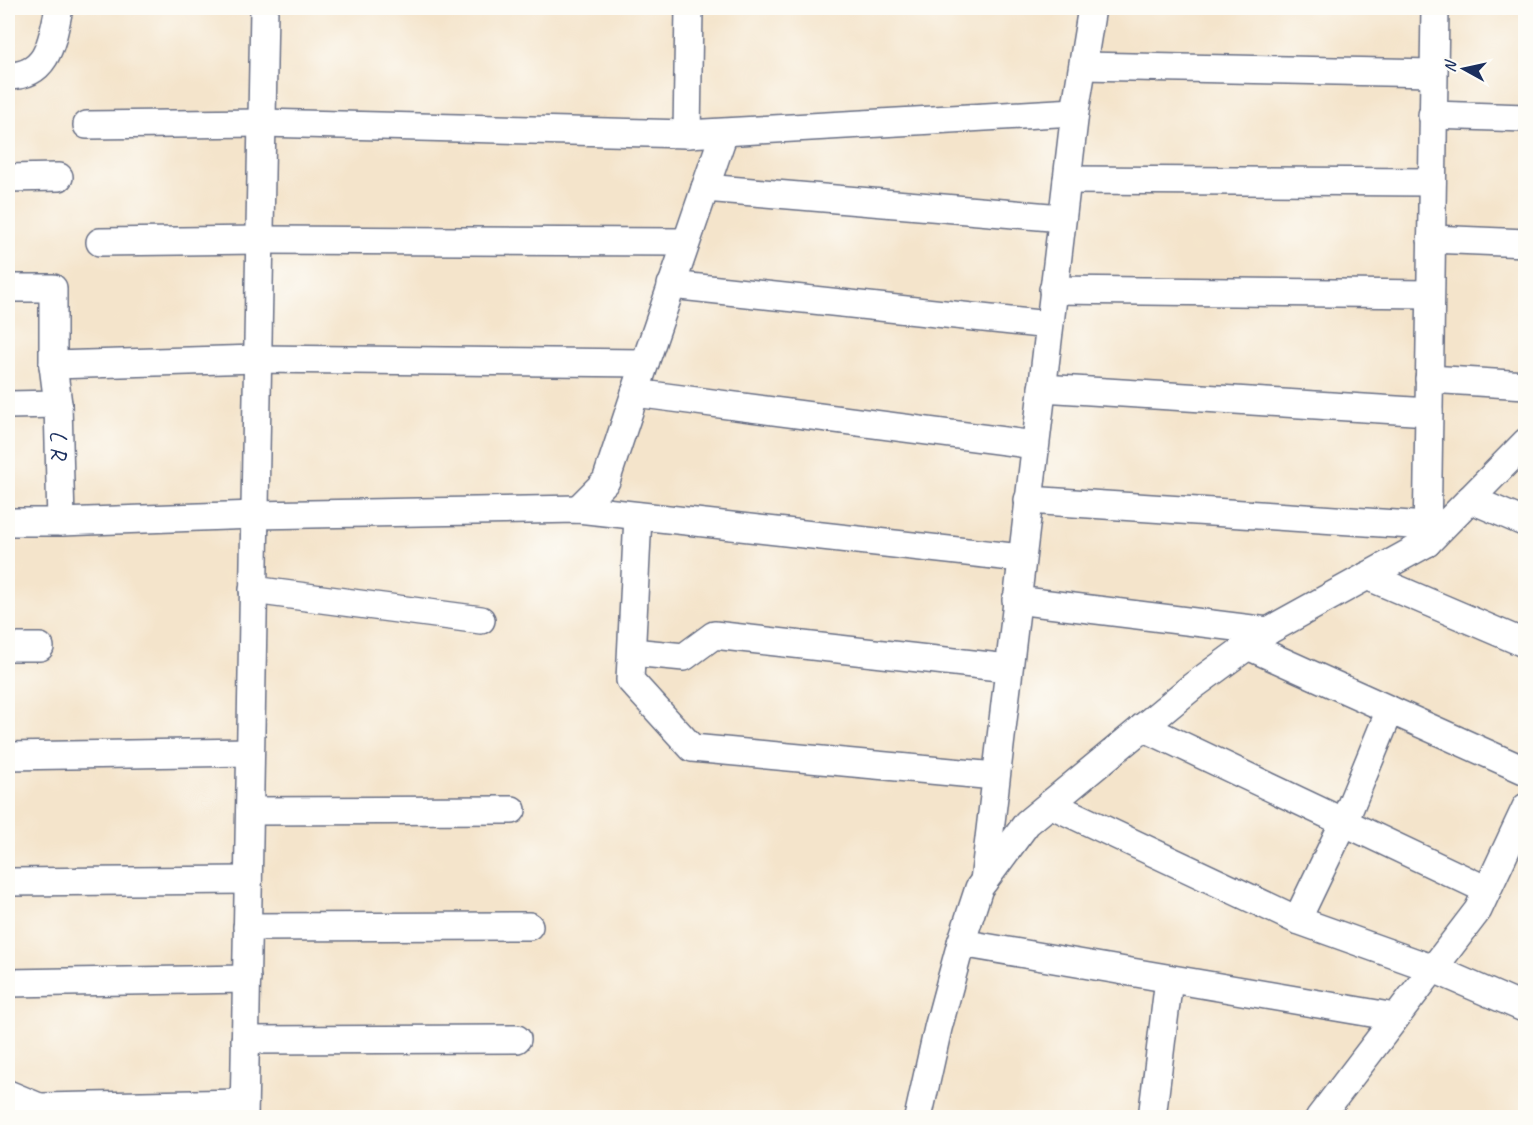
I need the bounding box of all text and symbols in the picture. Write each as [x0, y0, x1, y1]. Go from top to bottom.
north arrow [1434, 39, 1494, 99]
text: N [1440, 58, 1461, 73]
street label: L R [44, 430, 74, 461]

